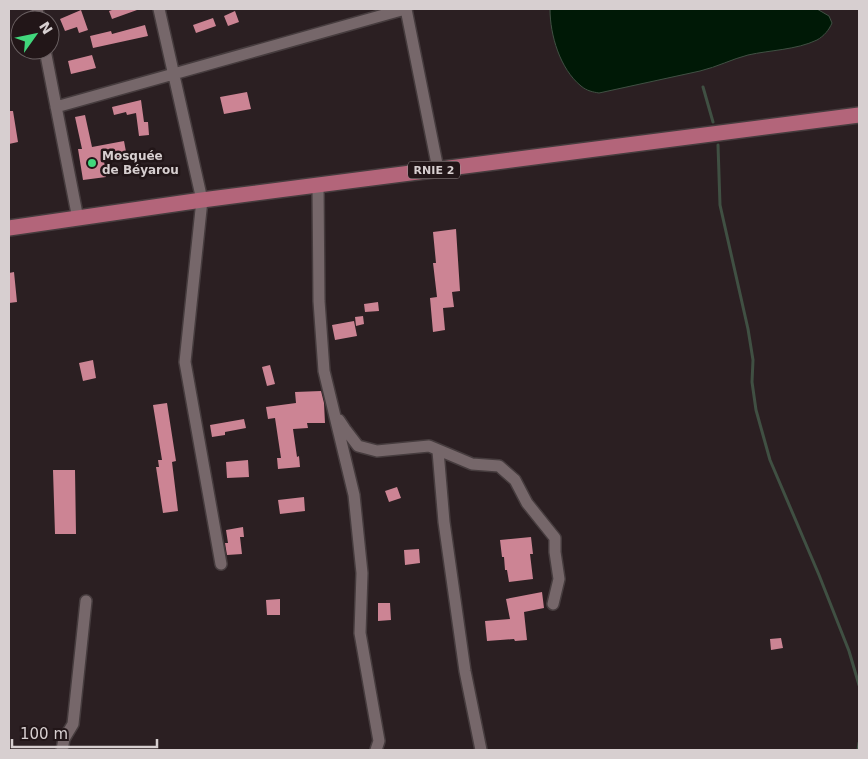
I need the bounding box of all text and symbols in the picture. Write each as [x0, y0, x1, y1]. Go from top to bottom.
north arrow [10, 10, 60, 60]
text: N [36, 19, 56, 37]
place label: Mosquée de Béyarou [102, 149, 179, 177]
marker: Mosquée de Béyarou [86, 157, 98, 169]
road number: RNIE 2 [408, 162, 460, 178]
scale bar [12, 716, 158, 748]
text: 100 m [20, 725, 68, 743]

